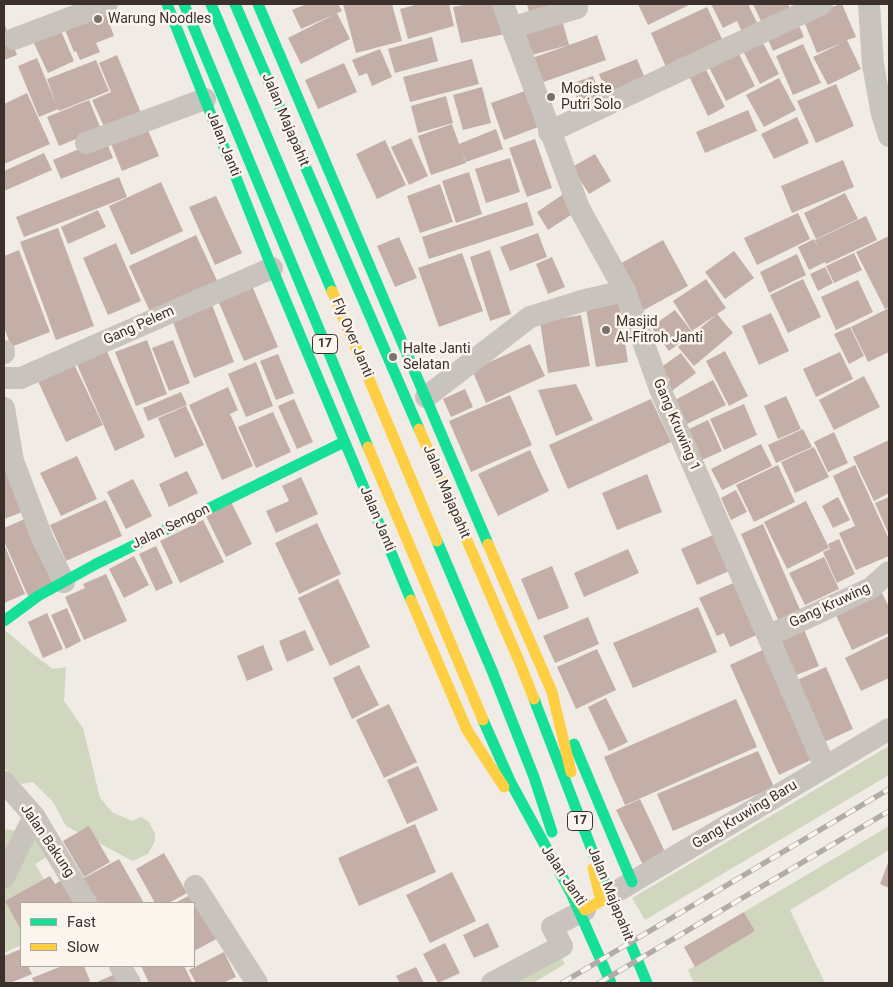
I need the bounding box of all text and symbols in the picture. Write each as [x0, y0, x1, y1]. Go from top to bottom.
place label: Warung Noodles [108, 11, 211, 27]
marker: Warung Noodles [92, 13, 104, 25]
street label: Jalan Majapahit [258, 71, 312, 169]
place label: Modiste Putri Solo [561, 81, 621, 114]
marker: Modiste Putri Solo [545, 91, 557, 103]
street label: Jalan Janti [202, 109, 244, 179]
street label: Fly Over Janti [328, 296, 376, 380]
street label: Gang Pelem [101, 303, 177, 349]
place label: Masjid Al-Fitroh Janti [616, 314, 703, 347]
marker: Masjid Al-Fitroh Janti [600, 324, 612, 336]
road number: 17 [312, 334, 338, 354]
place label: Halte Janti Selatan [403, 341, 471, 374]
marker: Halte Janti Selatan [387, 351, 399, 363]
street label: Gang Kruwing 1 [649, 376, 703, 474]
street label: Jalan Majapahit [419, 443, 473, 541]
street label: Jalan Janti [356, 484, 398, 554]
street label: Jalan Sengon [129, 501, 213, 553]
street label: Gang Kruwing [787, 580, 873, 632]
street label: Gang Kruwing Baru [690, 777, 800, 853]
street label: Jalan Bakung [16, 801, 78, 881]
road number: 17 [568, 811, 592, 830]
street label: Jalan Janti [537, 843, 589, 909]
street label: Jalan Majapahit [584, 845, 636, 943]
legend [20, 902, 195, 967]
text: Fast [67, 913, 96, 931]
text: Slow [67, 938, 99, 956]

